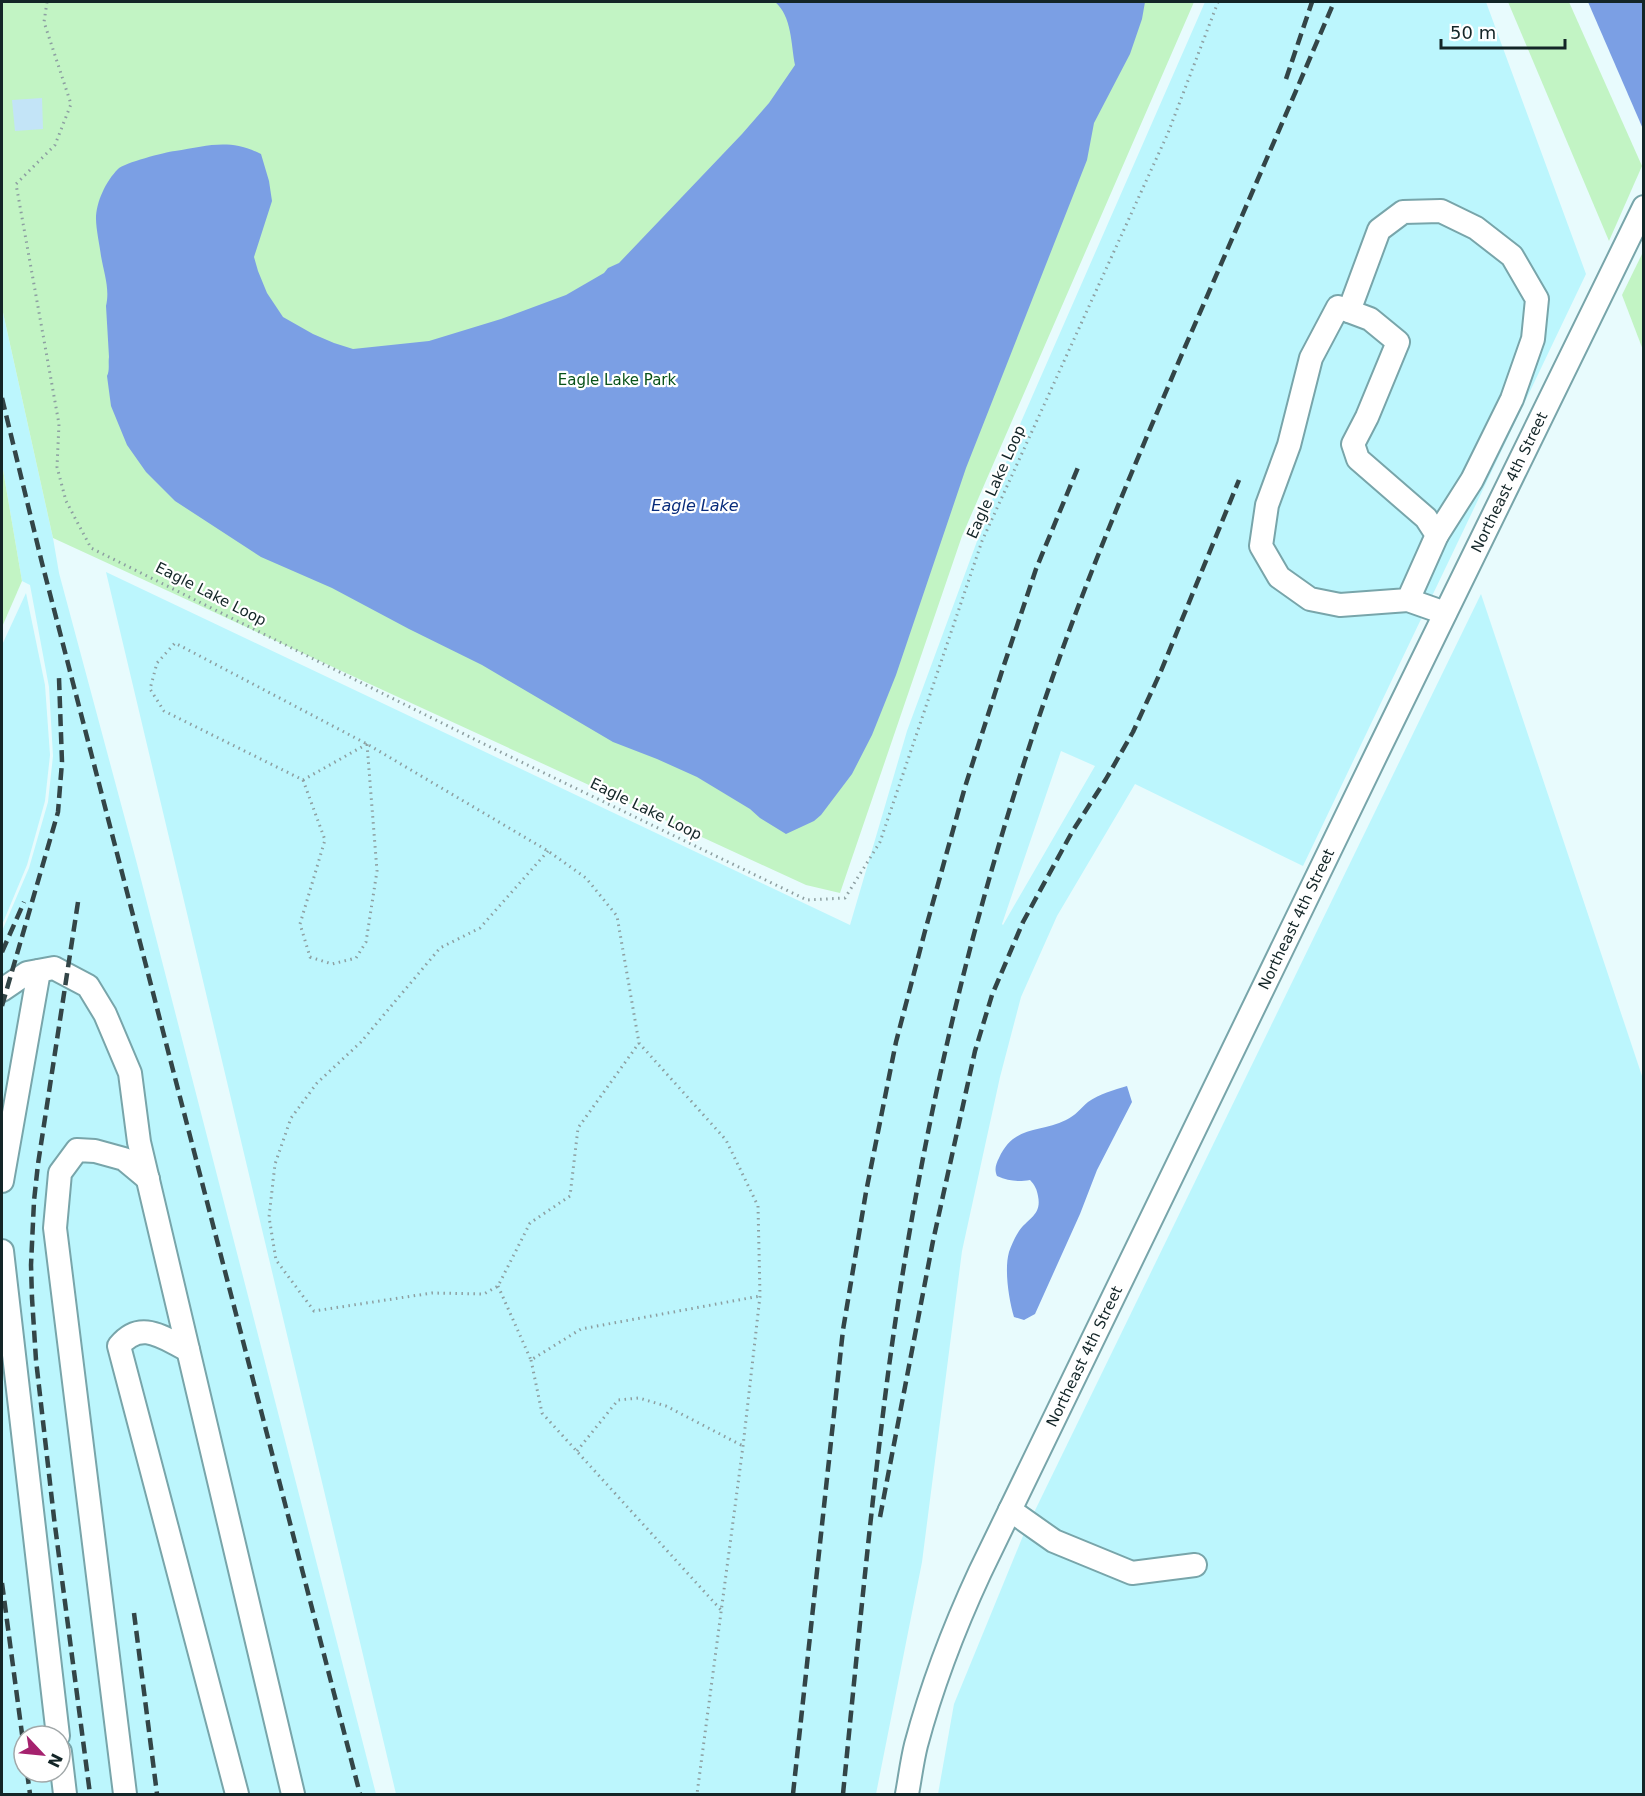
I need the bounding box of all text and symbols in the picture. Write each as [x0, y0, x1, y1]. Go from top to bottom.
scale bar [1441, 12, 1566, 50]
text: 50 m [1450, 22, 1496, 43]
park label: Eagle Lake Park [558, 371, 677, 389]
street label: Northeast 4th Street [1467, 409, 1551, 556]
street label: Eagle Lake Loop [963, 423, 1029, 541]
water label: Eagle Lake [651, 496, 739, 515]
street label: Eagle Lake Loop [153, 558, 269, 630]
street label: Eagle Lake Loop [587, 774, 705, 844]
street label: Northeast 4th Street [1255, 846, 1338, 993]
street label: Northeast 4th Street [1043, 1283, 1126, 1430]
north arrow [12, 1724, 72, 1784]
text: N [44, 1750, 67, 1771]

